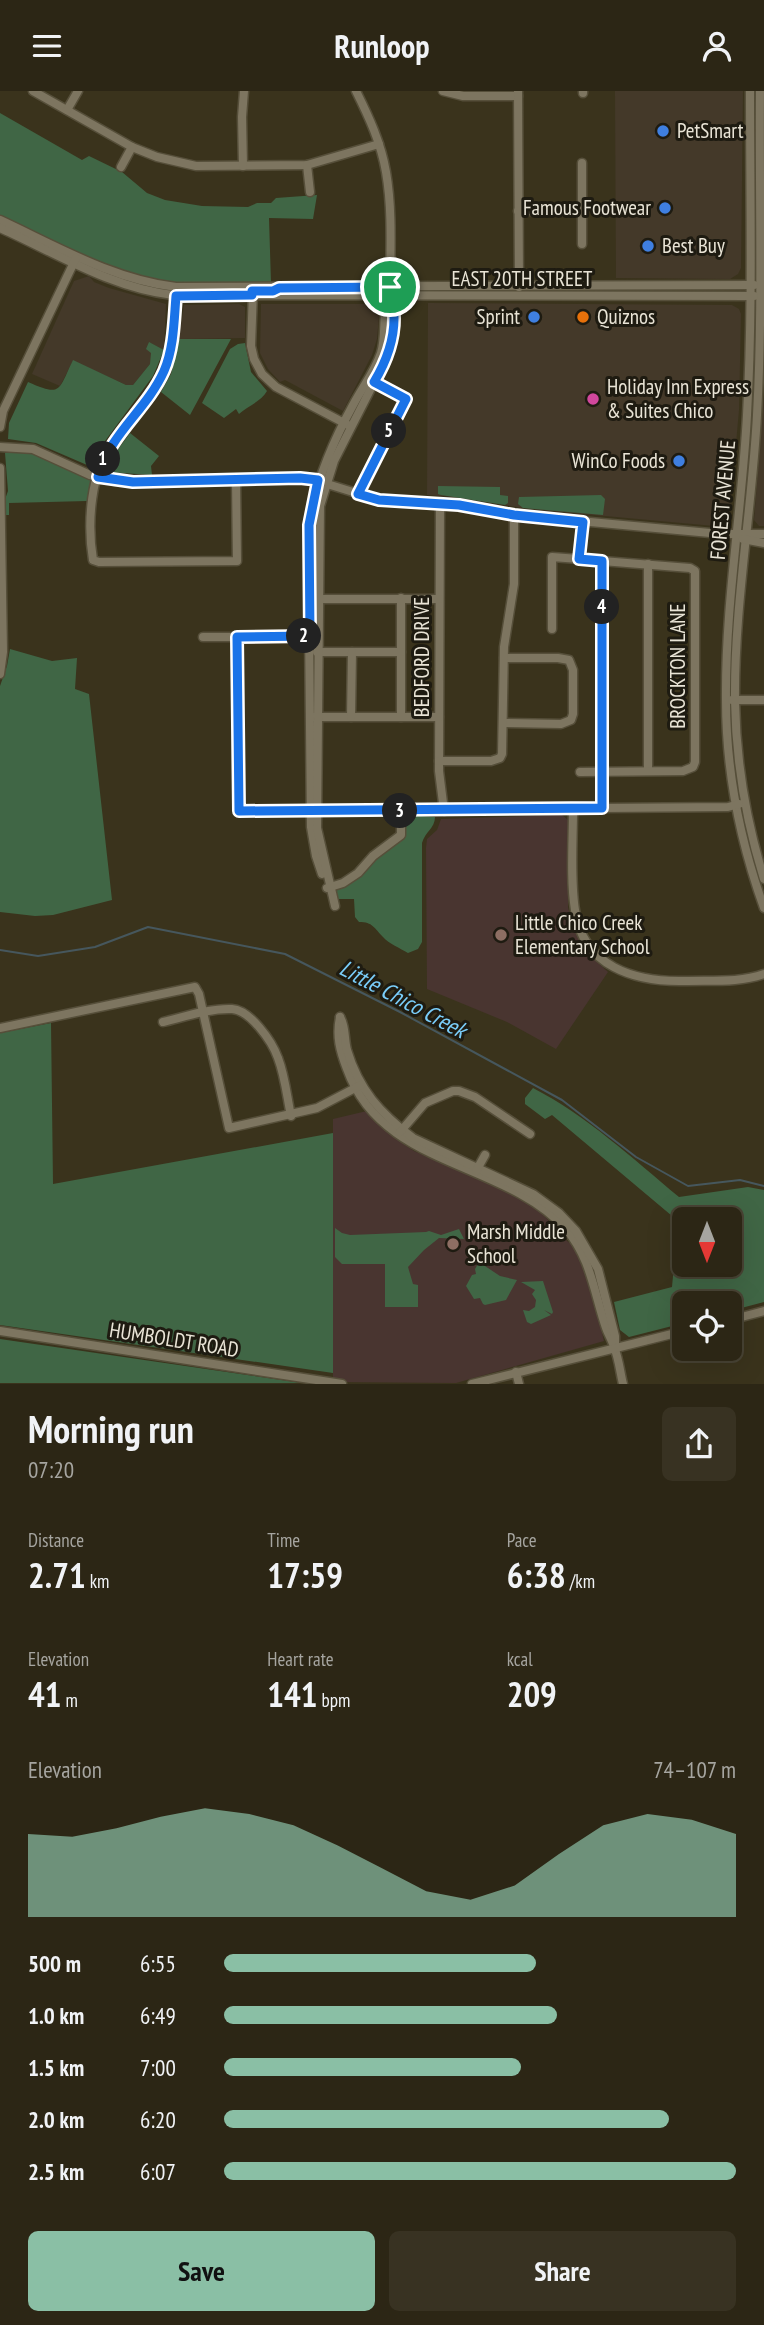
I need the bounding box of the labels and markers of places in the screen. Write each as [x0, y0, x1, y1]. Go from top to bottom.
place label: PetSmart [677, 117, 744, 144]
marker: PetSmart [655, 123, 671, 139]
place label: Famous Footwear [523, 194, 651, 221]
marker: Famous Footwear [657, 200, 673, 216]
place label: Best Buy [662, 232, 725, 259]
marker: Best Buy [640, 238, 656, 254]
pin [360, 257, 420, 317]
place label: Sprint [477, 303, 520, 330]
place label: Quiznos [597, 303, 655, 330]
marker: Sprint [526, 309, 542, 325]
marker: Quiznos [575, 309, 591, 325]
place label: Holiday Inn Express & Suites Chico [607, 373, 749, 424]
marker: Holiday Inn Express & Suites Chico [585, 391, 601, 407]
pin: 5 [372, 413, 406, 449]
pin: 1 [86, 441, 120, 477]
place label: WinCo Foods [572, 447, 665, 474]
marker: WinCo Foods [671, 453, 687, 469]
pin: 4 [584, 589, 620, 625]
pin: 2 [286, 619, 322, 653]
pin: 3 [382, 793, 418, 829]
place label: Little Chico Creek Elementary School [515, 909, 650, 960]
marker: Little Chico Creek Elementary School [493, 927, 509, 943]
place label: Marsh Middle School [467, 1218, 565, 1269]
marker: Marsh Middle School [445, 1236, 461, 1252]

